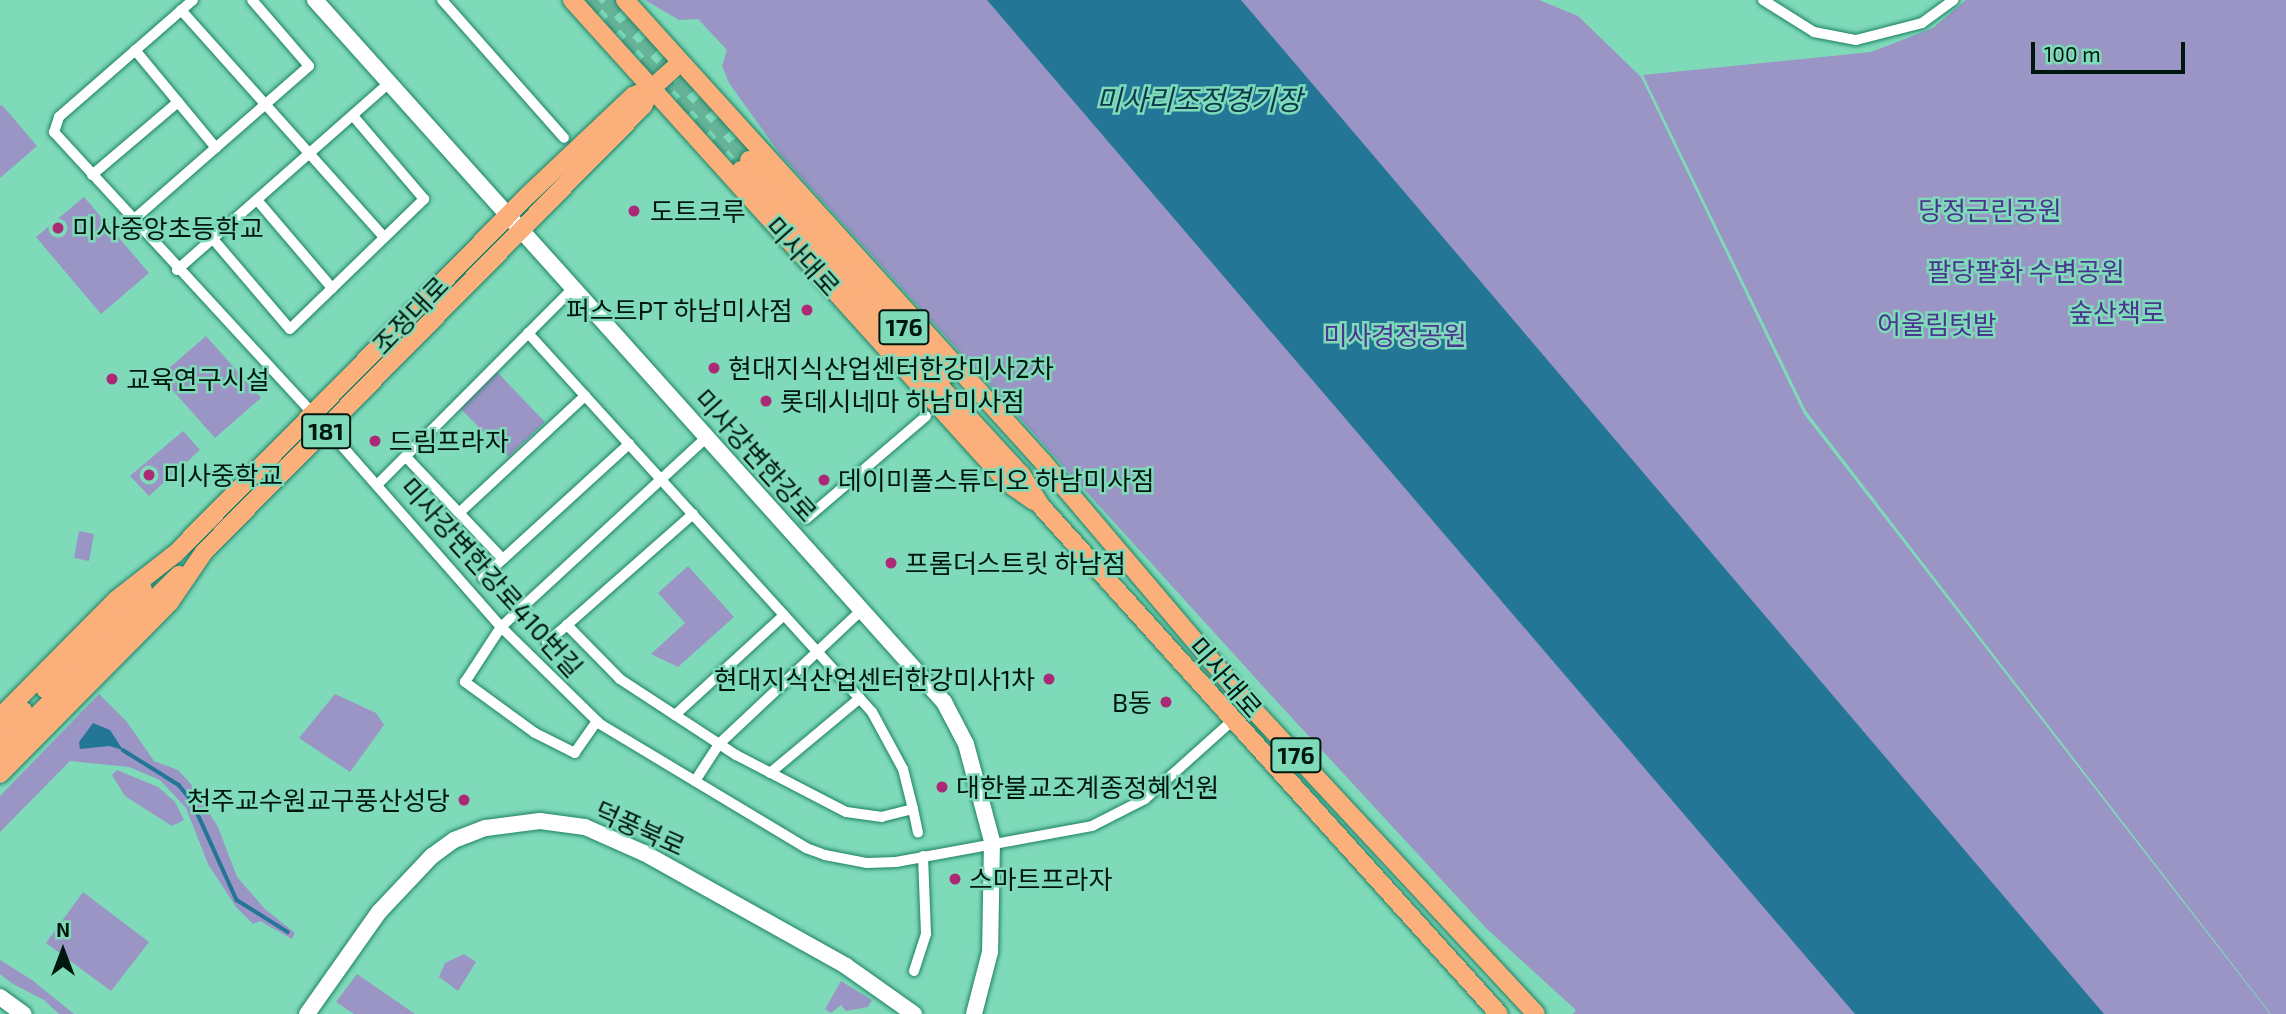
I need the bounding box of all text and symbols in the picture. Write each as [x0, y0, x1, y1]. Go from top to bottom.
scale bar [2034, 28, 2188, 72]
text: 100 m [2044, 41, 2101, 66]
water label: 미사리조정경기장 [1096, 82, 1302, 116]
park label: 당정근린공원 [1918, 194, 2062, 226]
place label: 도트크루 [650, 195, 746, 227]
marker: 도트크루 [624, 201, 644, 221]
street label: 미사대로 [759, 210, 847, 302]
place label: 미사중앙초등학교 [72, 212, 263, 244]
marker: 미사중앙초등학교 [50, 220, 66, 236]
park label: 팔당팔화 수변공원 [1927, 255, 2125, 287]
street label: 조정대로 [366, 270, 454, 360]
place label: 퍼스트PT 하남미사점 [565, 294, 793, 326]
park label: 숲산책로 [2069, 296, 2165, 328]
marker: 퍼스트PT 하남미사점 [799, 302, 815, 318]
road number: 176 [878, 306, 930, 348]
park label: 어울림텃밭 [1877, 308, 1997, 340]
park label: 미사경정공원 [1323, 319, 1467, 351]
place label: 현대지식산업센터한강미사2차 [728, 352, 1054, 384]
marker: 현대지식산업센터한강미사2차 [706, 360, 722, 376]
place label: 교육연구시설 [126, 363, 270, 395]
marker: 교육연구시설 [104, 371, 120, 387]
street label: 미사강변한강로 [688, 382, 824, 528]
place label: 롯데시네마 하남미사점 [780, 385, 1025, 417]
marker: 롯데시네마 하남미사점 [758, 393, 774, 409]
road number: 181 [300, 410, 352, 452]
place label: 드림프라자 [389, 425, 509, 457]
marker: 드림프라자 [367, 433, 383, 449]
place label: 미사중학교 [163, 459, 283, 491]
place label: 데이미폴스튜디오 하남미사점 [838, 464, 1155, 496]
marker: 미사중학교 [141, 467, 157, 483]
street label: 미사강변한강로410번길 [394, 471, 590, 683]
marker: 데이미폴스튜디오 하남미사점 [816, 472, 832, 488]
place label: 프롬더스트릿 하남점 [905, 547, 1126, 579]
marker: 프롬더스트릿 하남점 [883, 555, 899, 571]
street label: 미사대로 [1183, 631, 1269, 723]
place label: 현대지식산업센터한강미사1차 [714, 663, 1035, 695]
marker: 현대지식산업센터한강미사1차 [1041, 671, 1057, 687]
place label: B동 [1112, 686, 1152, 718]
marker: B동 [1158, 694, 1174, 710]
road number: 176 [1270, 734, 1322, 776]
place label: 대한불교조계종정혜선원 [956, 771, 1219, 803]
marker: 대한불교조계종정혜선원 [934, 779, 950, 795]
place label: 천주교수원교구풍산성당 [187, 784, 450, 816]
marker: 천주교수원교구풍산성당 [456, 792, 472, 808]
street label: 덕풍북로 [590, 794, 690, 862]
place label: 스마트프라자 [969, 863, 1113, 895]
marker: 스마트프라자 [947, 871, 963, 887]
north arrow [28, 916, 98, 986]
text: N [56, 918, 70, 941]

